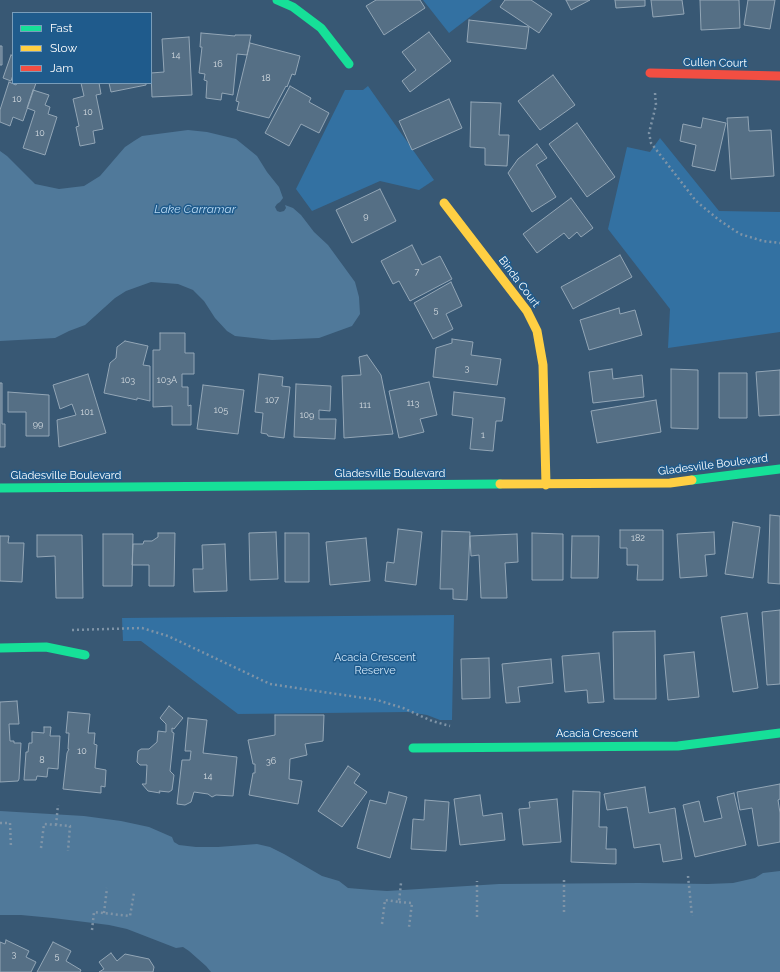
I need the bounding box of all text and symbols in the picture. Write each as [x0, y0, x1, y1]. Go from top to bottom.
legend [12, 12, 152, 84]
text: Fast [50, 21, 73, 35]
text: Slow [50, 41, 77, 55]
house number: 14 [172, 50, 180, 60]
street label: Cullen Court [683, 56, 747, 70]
house number: 16 [213, 59, 223, 69]
text: Jam [50, 61, 73, 75]
house number: 18 [261, 73, 271, 83]
house number: 10 [12, 94, 22, 104]
house number: 10 [83, 107, 93, 117]
house number: 10 [35, 128, 45, 138]
water label: Lake Carramar [154, 202, 236, 216]
house number: 9 [363, 211, 369, 221]
street label: Binda Court [496, 254, 542, 310]
house number: 7 [415, 267, 419, 277]
house number: 5 [434, 305, 438, 315]
house number: 3 [465, 363, 469, 373]
house number: 103 [121, 375, 135, 385]
house number: 103A [157, 375, 177, 385]
house number: 107 [265, 395, 279, 405]
house number: 113 [407, 398, 419, 408]
house number: 111 [359, 400, 371, 410]
house number: 105 [214, 405, 228, 415]
house number: 101 [80, 407, 94, 417]
house number: 109 [300, 410, 314, 420]
house number: 99 [33, 419, 43, 429]
house number: 1 [481, 430, 485, 440]
street label: Gladesville Boulevard [657, 452, 769, 478]
street label: Gladesville Boulevard [335, 467, 445, 481]
street label: Gladesville Boulevard [11, 469, 121, 483]
house number: 182 [631, 533, 645, 543]
park label: Acacia Crescent Reserve [334, 651, 416, 677]
street label: Acacia Crescent [556, 727, 638, 741]
house number: 10 [77, 746, 87, 756]
house number: 8 [39, 755, 45, 765]
house number: 36 [266, 756, 276, 766]
house number: 14 [204, 771, 212, 781]
house number: 3 [12, 949, 16, 959]
house number: 5 [55, 951, 59, 961]

